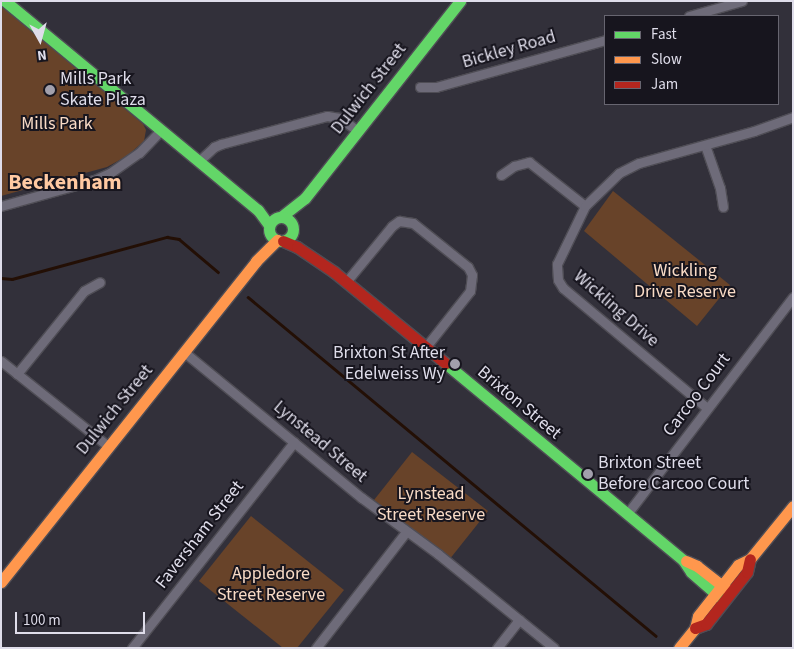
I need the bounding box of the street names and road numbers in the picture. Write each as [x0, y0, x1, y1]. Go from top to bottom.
street label: Bickley Road [460, 26, 558, 74]
street label: Dulwich Street [327, 39, 411, 139]
street label: Wickling Drive [569, 266, 663, 352]
street label: Carcoo Court [659, 349, 735, 441]
street label: Dulwich Street [72, 361, 158, 459]
street label: Brixton Street [473, 362, 565, 444]
street label: Lynstead Street [269, 397, 371, 487]
street label: Faversham Street [151, 477, 249, 593]

